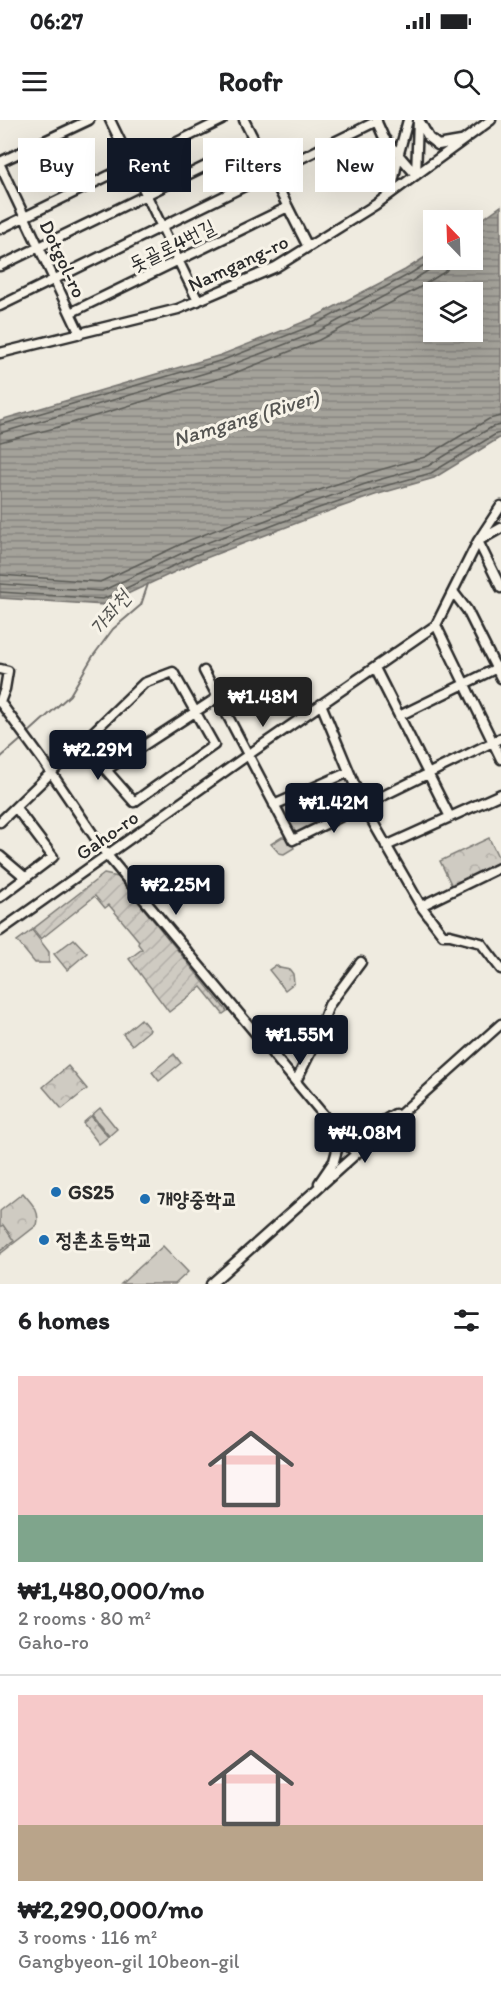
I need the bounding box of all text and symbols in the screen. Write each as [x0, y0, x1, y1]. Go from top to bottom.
text: 06:27 [30, 8, 83, 35]
icon: menu [18, 65, 51, 98]
text: Roofr [218, 65, 283, 98]
icon: search [450, 65, 483, 98]
chip: Buy [18, 138, 95, 192]
chip: Rent [107, 138, 191, 192]
chip: Filters [203, 138, 303, 192]
chip: New [315, 138, 395, 192]
north arrow [423, 210, 483, 270]
map controls [423, 210, 483, 342]
street label: 돗골로4번길 [125, 214, 219, 276]
street label: Dotgol-ro [35, 216, 91, 302]
street label: Namgang-ro [184, 229, 292, 297]
button: layers [423, 282, 483, 342]
water label: Namgang (River) [170, 383, 323, 452]
water label: 가좌천 [84, 583, 137, 640]
pin: ₩1.48M [214, 677, 312, 728]
text: ₩1.48M [228, 684, 298, 708]
pin: ₩2.29M [49, 730, 147, 781]
text: ₩2.29M [63, 737, 133, 761]
pin: ₩1.42M [285, 783, 383, 834]
text: ₩1.42M [299, 790, 369, 814]
street label: Gaho-ro [71, 805, 143, 865]
pin: ₩2.25M [127, 865, 225, 916]
text: ₩2.25M [141, 872, 211, 896]
pin: ₩1.55M [251, 1015, 349, 1066]
text: ₩1.55M [266, 1022, 334, 1046]
pin: ₩4.08M [316, 1113, 414, 1164]
text: ₩4.08M [328, 1120, 402, 1144]
place label: GS25 [68, 1180, 115, 1204]
marker: GS25 [49, 1185, 63, 1199]
place label: 개양중학교 [157, 1187, 237, 1211]
marker: 개양중학교 [138, 1192, 152, 1206]
place label: 정촌초등학교 [56, 1228, 153, 1252]
marker: 정촌초등학교 [37, 1233, 51, 1247]
text: 6 homes [18, 1304, 110, 1336]
icon: filters [450, 1304, 483, 1337]
icon: home [197, 1415, 305, 1523]
text: ₩1,480,000/mo [18, 1574, 205, 1606]
text: 2 rooms · 80 m² [18, 1606, 151, 1630]
text: Gaho-ro [18, 1630, 89, 1654]
icon: home [197, 1734, 305, 1842]
text: ₩2,290,000/mo [18, 1893, 204, 1925]
text: 3 rooms · 116 m² [18, 1925, 157, 1949]
text: Gangbyeon-gil 10beon-gil [18, 1949, 239, 1973]

